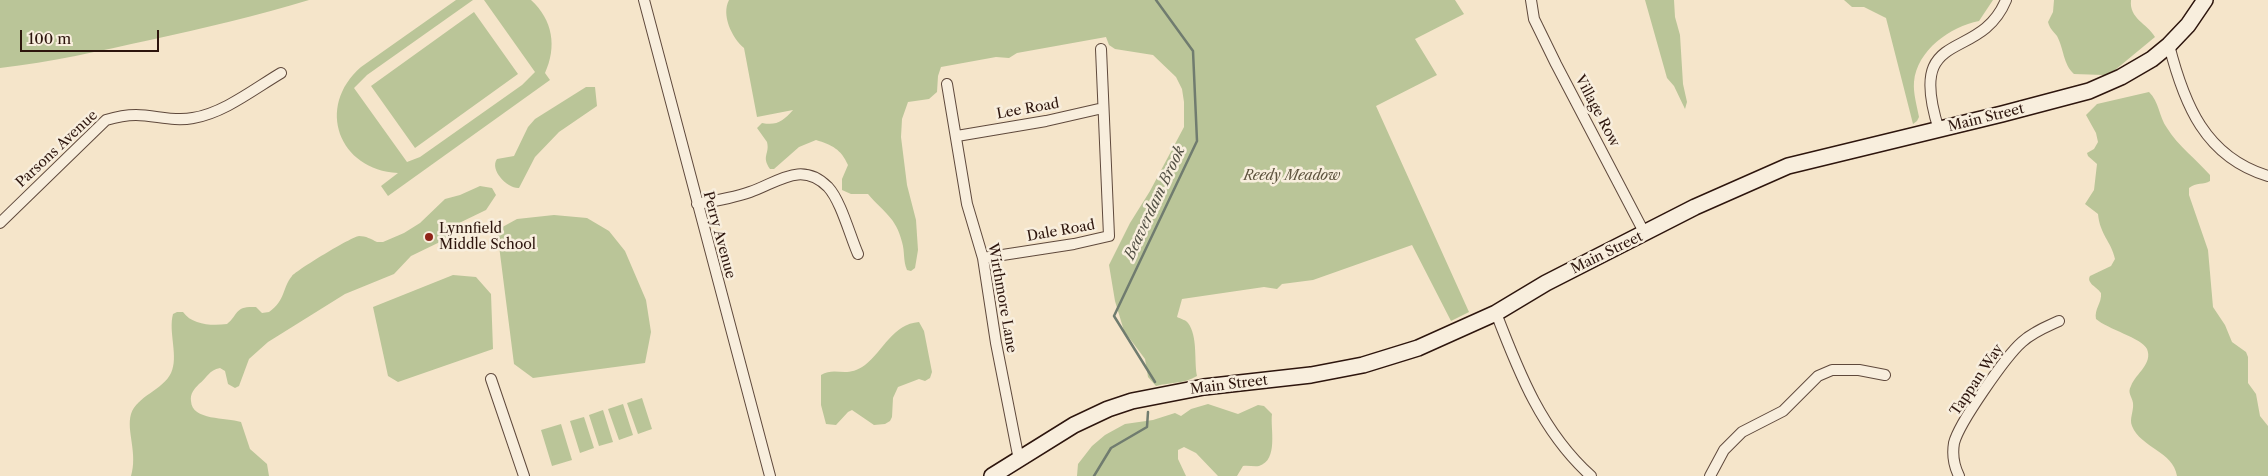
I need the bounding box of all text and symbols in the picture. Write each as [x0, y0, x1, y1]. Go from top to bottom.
scale bar [22, 20, 161, 52]
text: 100 m [28, 29, 71, 48]
street label: Village Row [1571, 72, 1623, 150]
street label: Lee Road [995, 95, 1061, 123]
street label: Main Street [1946, 100, 2026, 136]
street label: Parsons Avenue [13, 107, 101, 191]
water label: Beaverdam Brook [1121, 143, 1189, 263]
park label: Reedy Meadow [1243, 168, 1341, 184]
street label: Perry Avenue [699, 189, 739, 281]
street label: Dale Road [1026, 217, 1096, 245]
place label: Lynnfield Middle School [439, 221, 536, 253]
street label: Main Street [1568, 228, 1646, 278]
marker: Lynnfield Middle School [423, 231, 435, 243]
street label: Wirthmore Lane [984, 242, 1020, 354]
street label: Tappan Way [1947, 341, 2007, 419]
street label: Main Street [1189, 372, 1269, 398]

